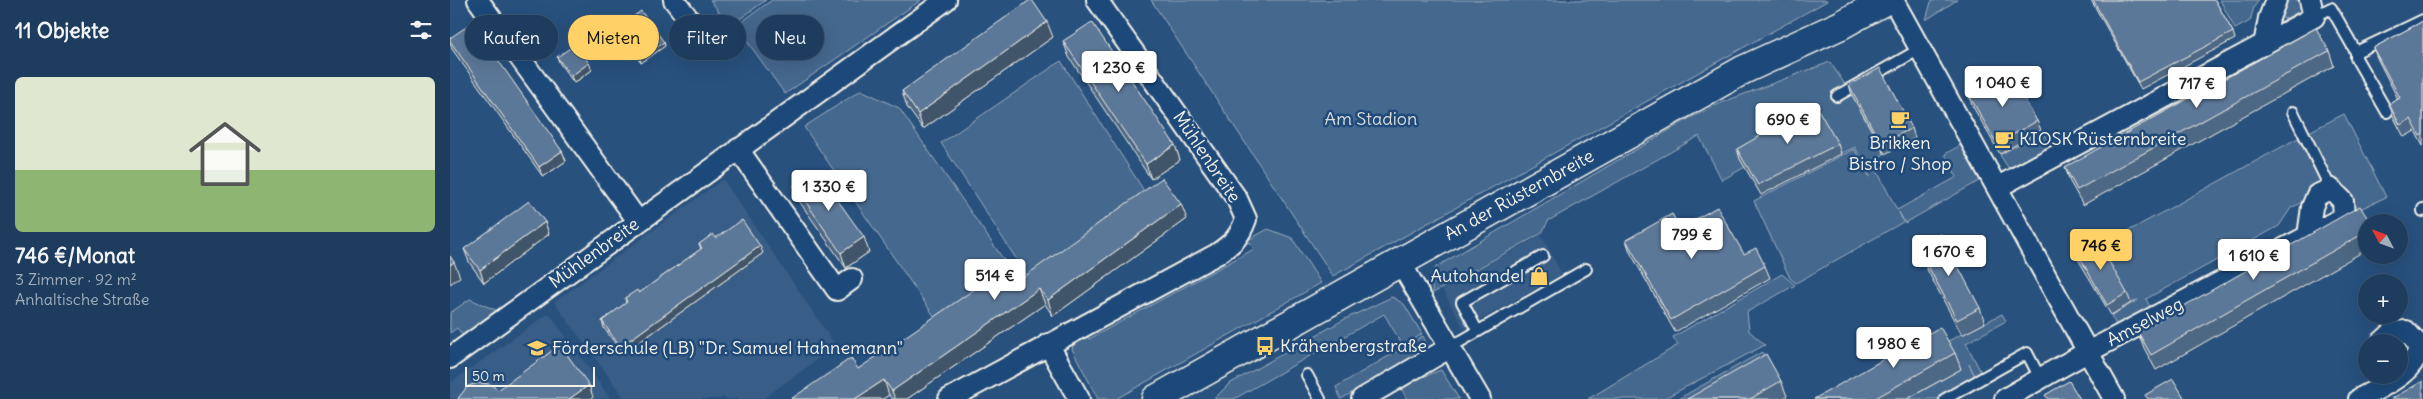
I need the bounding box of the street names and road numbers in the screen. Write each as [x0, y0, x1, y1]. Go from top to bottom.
street label: Mühlenbreite [1168, 107, 1246, 207]
street label: An der Rüsternbreite [1440, 144, 1598, 245]
street label: Mühlenbreite [544, 212, 643, 293]
street label: Amselweg [2103, 292, 2187, 351]

